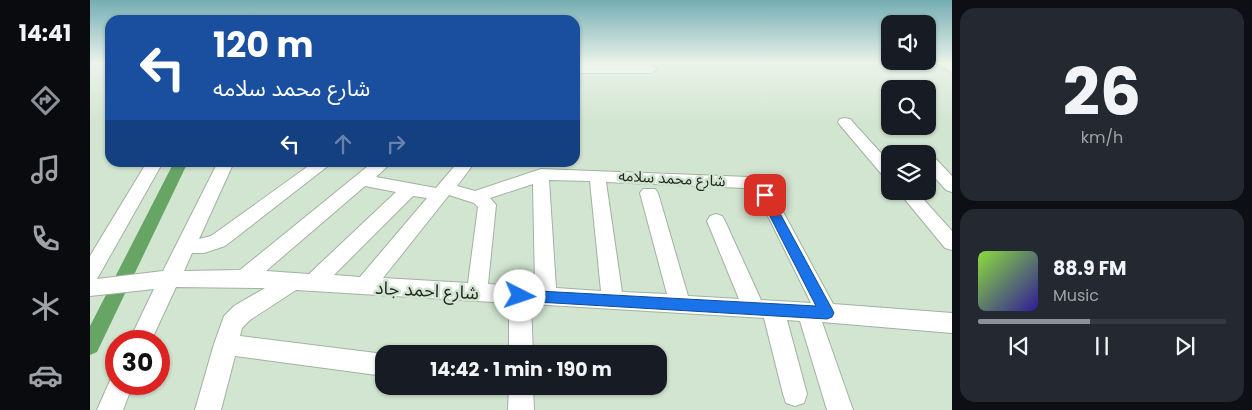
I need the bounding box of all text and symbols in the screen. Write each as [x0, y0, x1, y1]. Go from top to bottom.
map controls [881, 15, 936, 200]
button: sound [881, 15, 936, 70]
text: 14:41 [19, 18, 71, 49]
text: 120 m [213, 20, 313, 69]
icon: left [130, 35, 195, 100]
text: 26 [1063, 47, 1141, 138]
text: شارع محمد سلامه [213, 73, 370, 104]
button: search [881, 80, 936, 135]
icon: directions [28, 83, 63, 118]
text: km/h [1081, 126, 1123, 149]
icon: left [276, 130, 304, 158]
icon: ahead [329, 130, 357, 158]
icon: right [382, 130, 410, 158]
button: layers [881, 145, 936, 200]
icon: music [28, 152, 63, 187]
street label: شارع محمد سلامه [618, 165, 726, 193]
pin [744, 174, 786, 216]
icon: arrive [751, 181, 779, 209]
icon: phone [28, 221, 63, 256]
text: 88.9 FM [1053, 255, 1127, 282]
position arrow [493, 269, 545, 321]
street label: شارع احمد جاد [374, 275, 480, 307]
text: Music [1053, 284, 1099, 307]
icon: climate [28, 289, 63, 324]
speed limit sign: 30 [105, 330, 170, 395]
icon: previous [1005, 332, 1033, 360]
icon: pause [1088, 332, 1116, 360]
icon: next [1171, 332, 1199, 360]
text: 14:42 · 1 min · 190 m [430, 356, 612, 383]
icon: car [28, 358, 63, 393]

